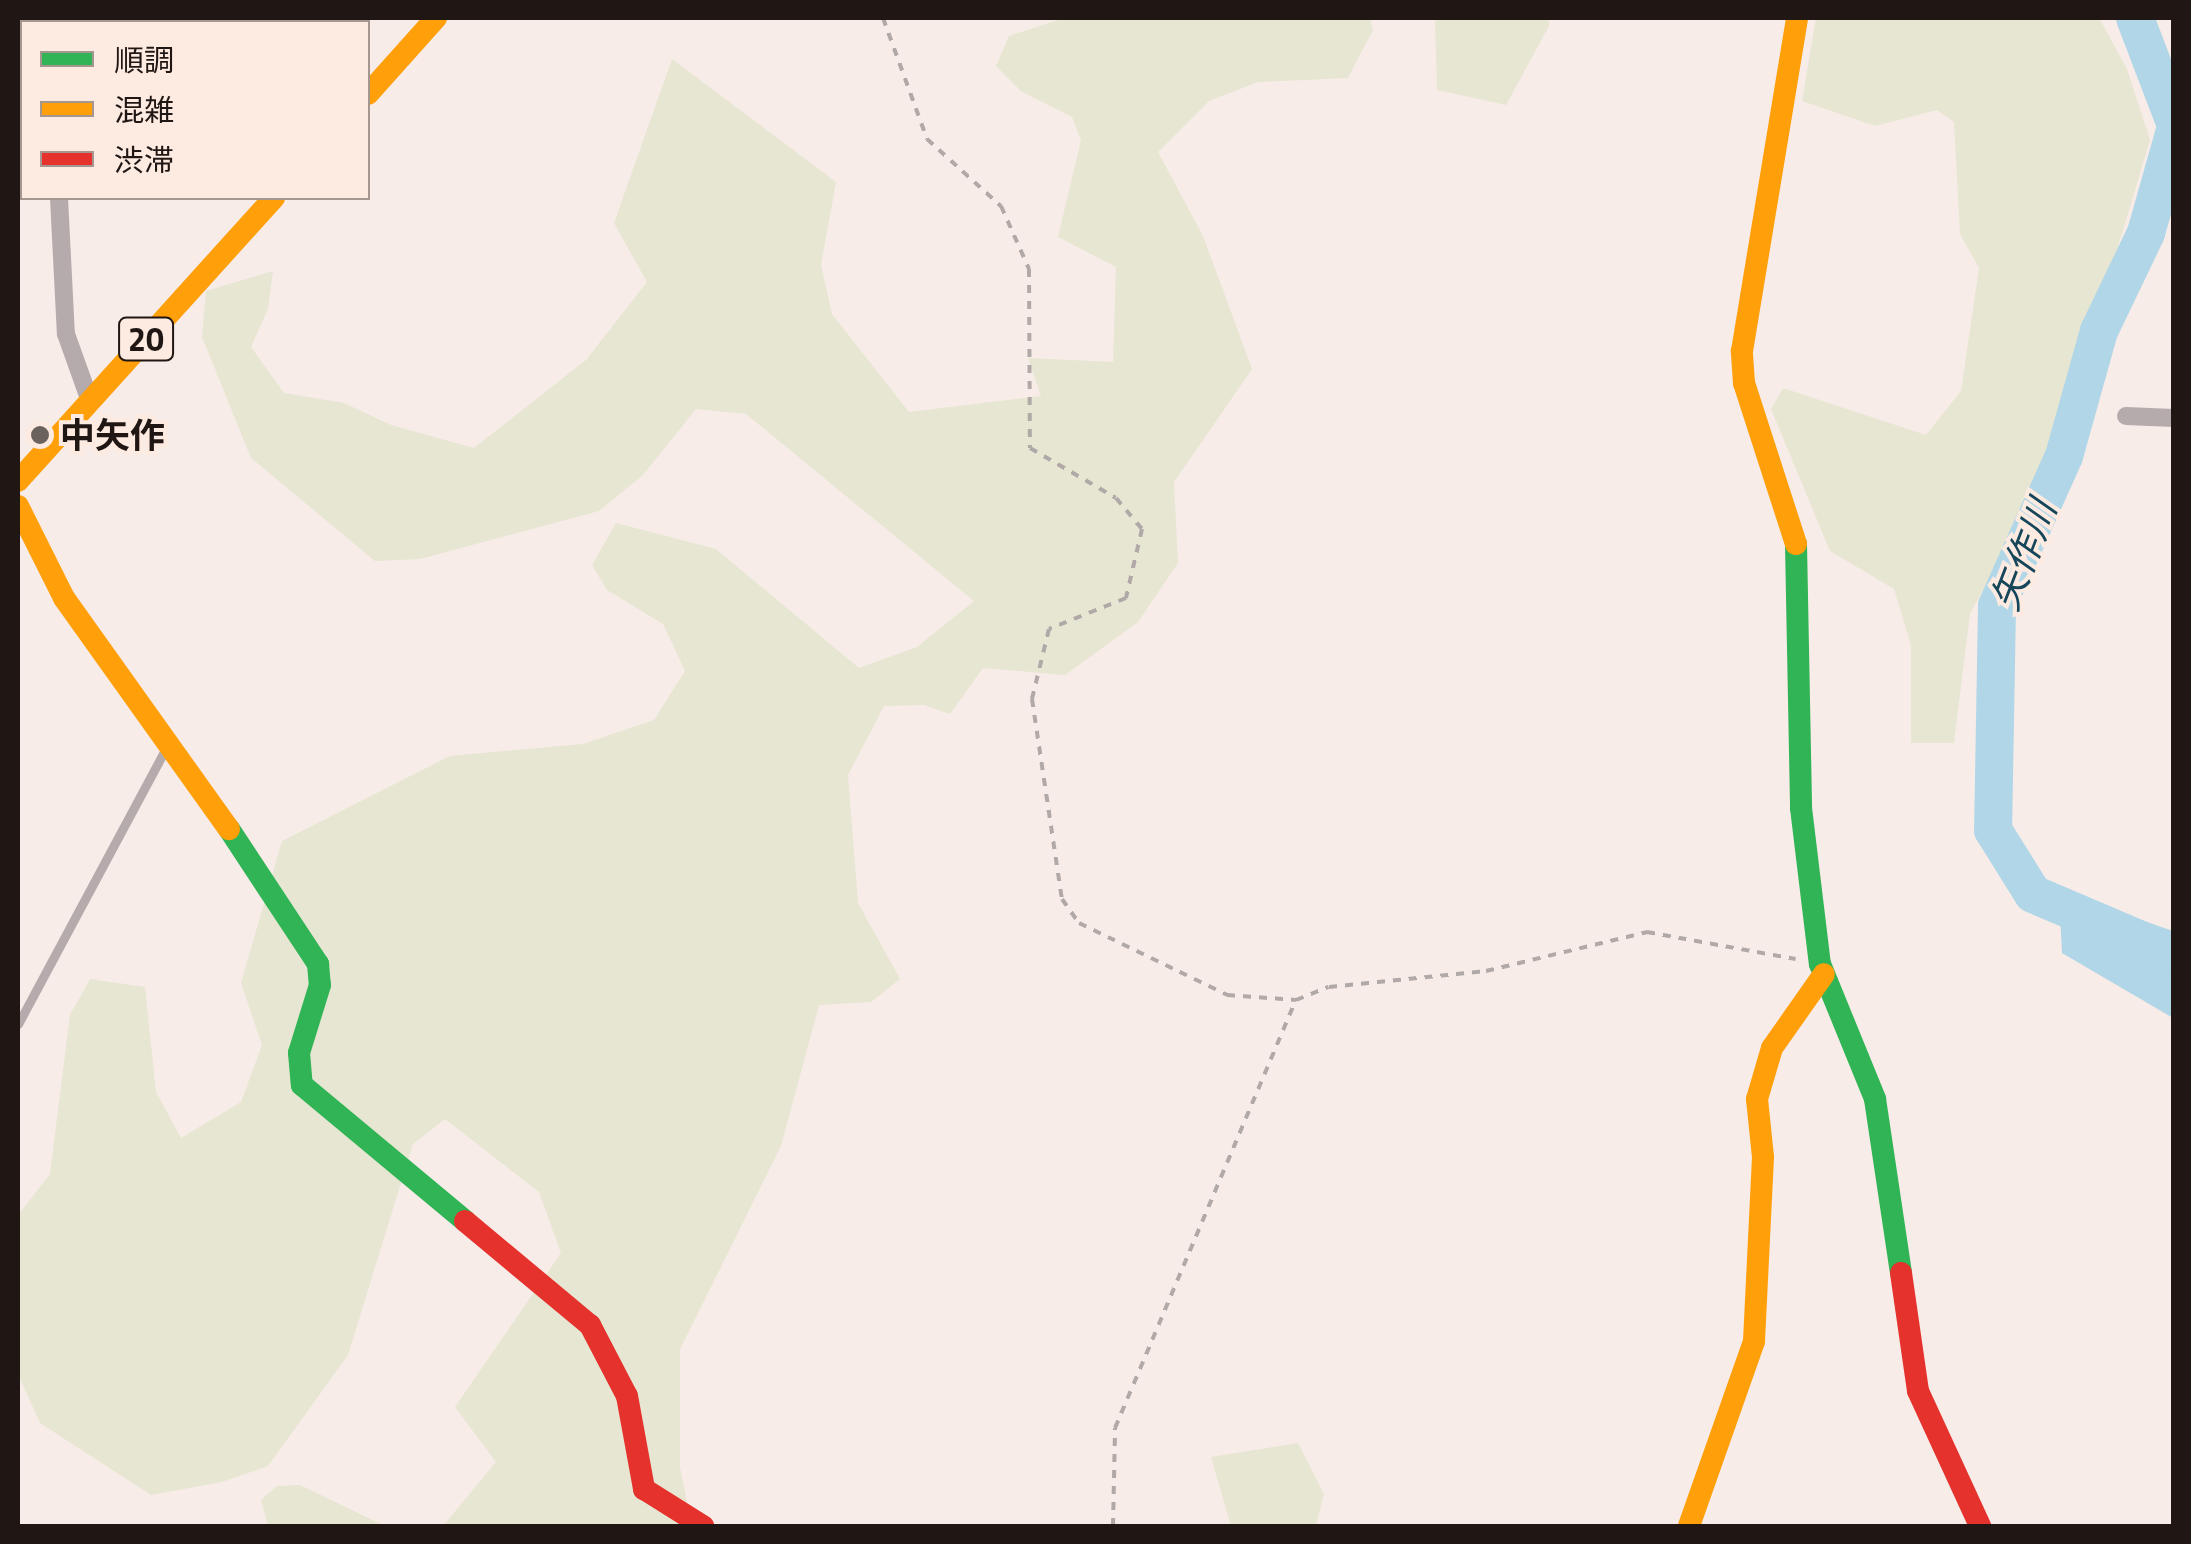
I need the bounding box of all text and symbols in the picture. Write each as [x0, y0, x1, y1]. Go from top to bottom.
legend [20, 20, 370, 200]
text: 順調 [114, 37, 174, 83]
text: 混雑 [114, 87, 174, 133]
text: 渋滞 [114, 137, 174, 183]
road number: 20 [116, 312, 176, 366]
place label: 中矢作 [60, 414, 165, 456]
marker: 中矢作 [29, 424, 51, 446]
water label: 矢作川 [1982, 494, 2066, 616]

